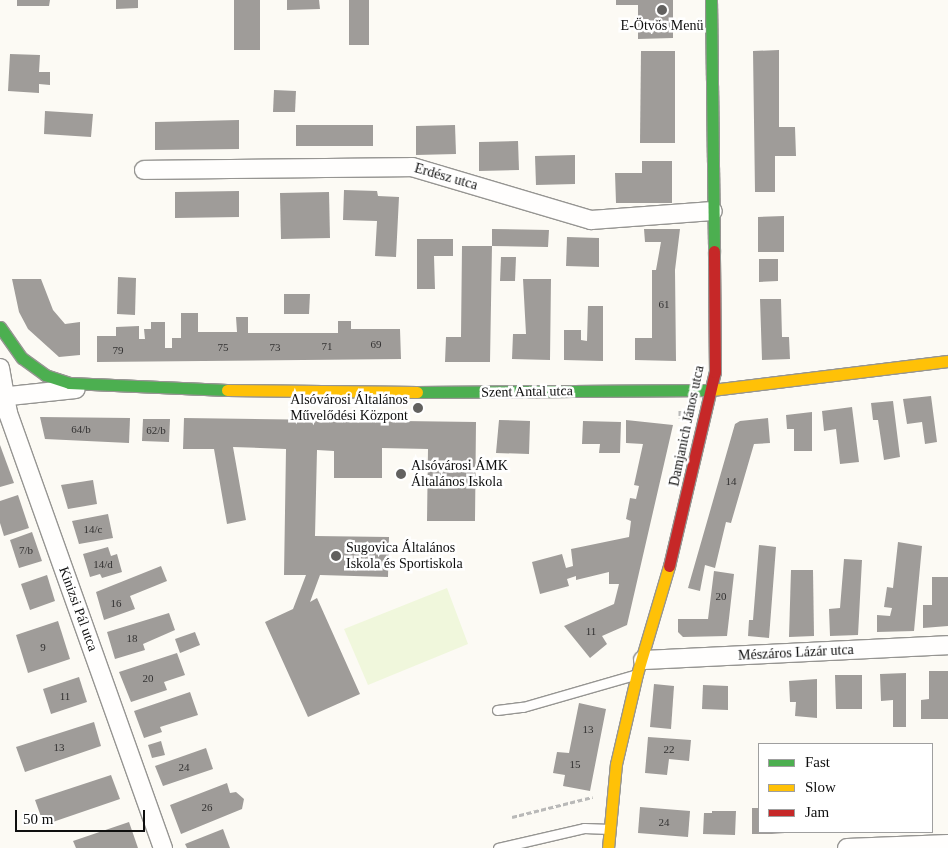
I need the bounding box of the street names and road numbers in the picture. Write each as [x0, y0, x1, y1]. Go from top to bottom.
street label: Erdész utca [412, 160, 480, 194]
street label: Damjanich János utca [666, 364, 708, 488]
street label: Szent Antal utca [481, 383, 573, 401]
street label: Kinizsi Pál utca [55, 564, 101, 654]
street label: Mészáros Lázár utca [738, 642, 854, 664]

